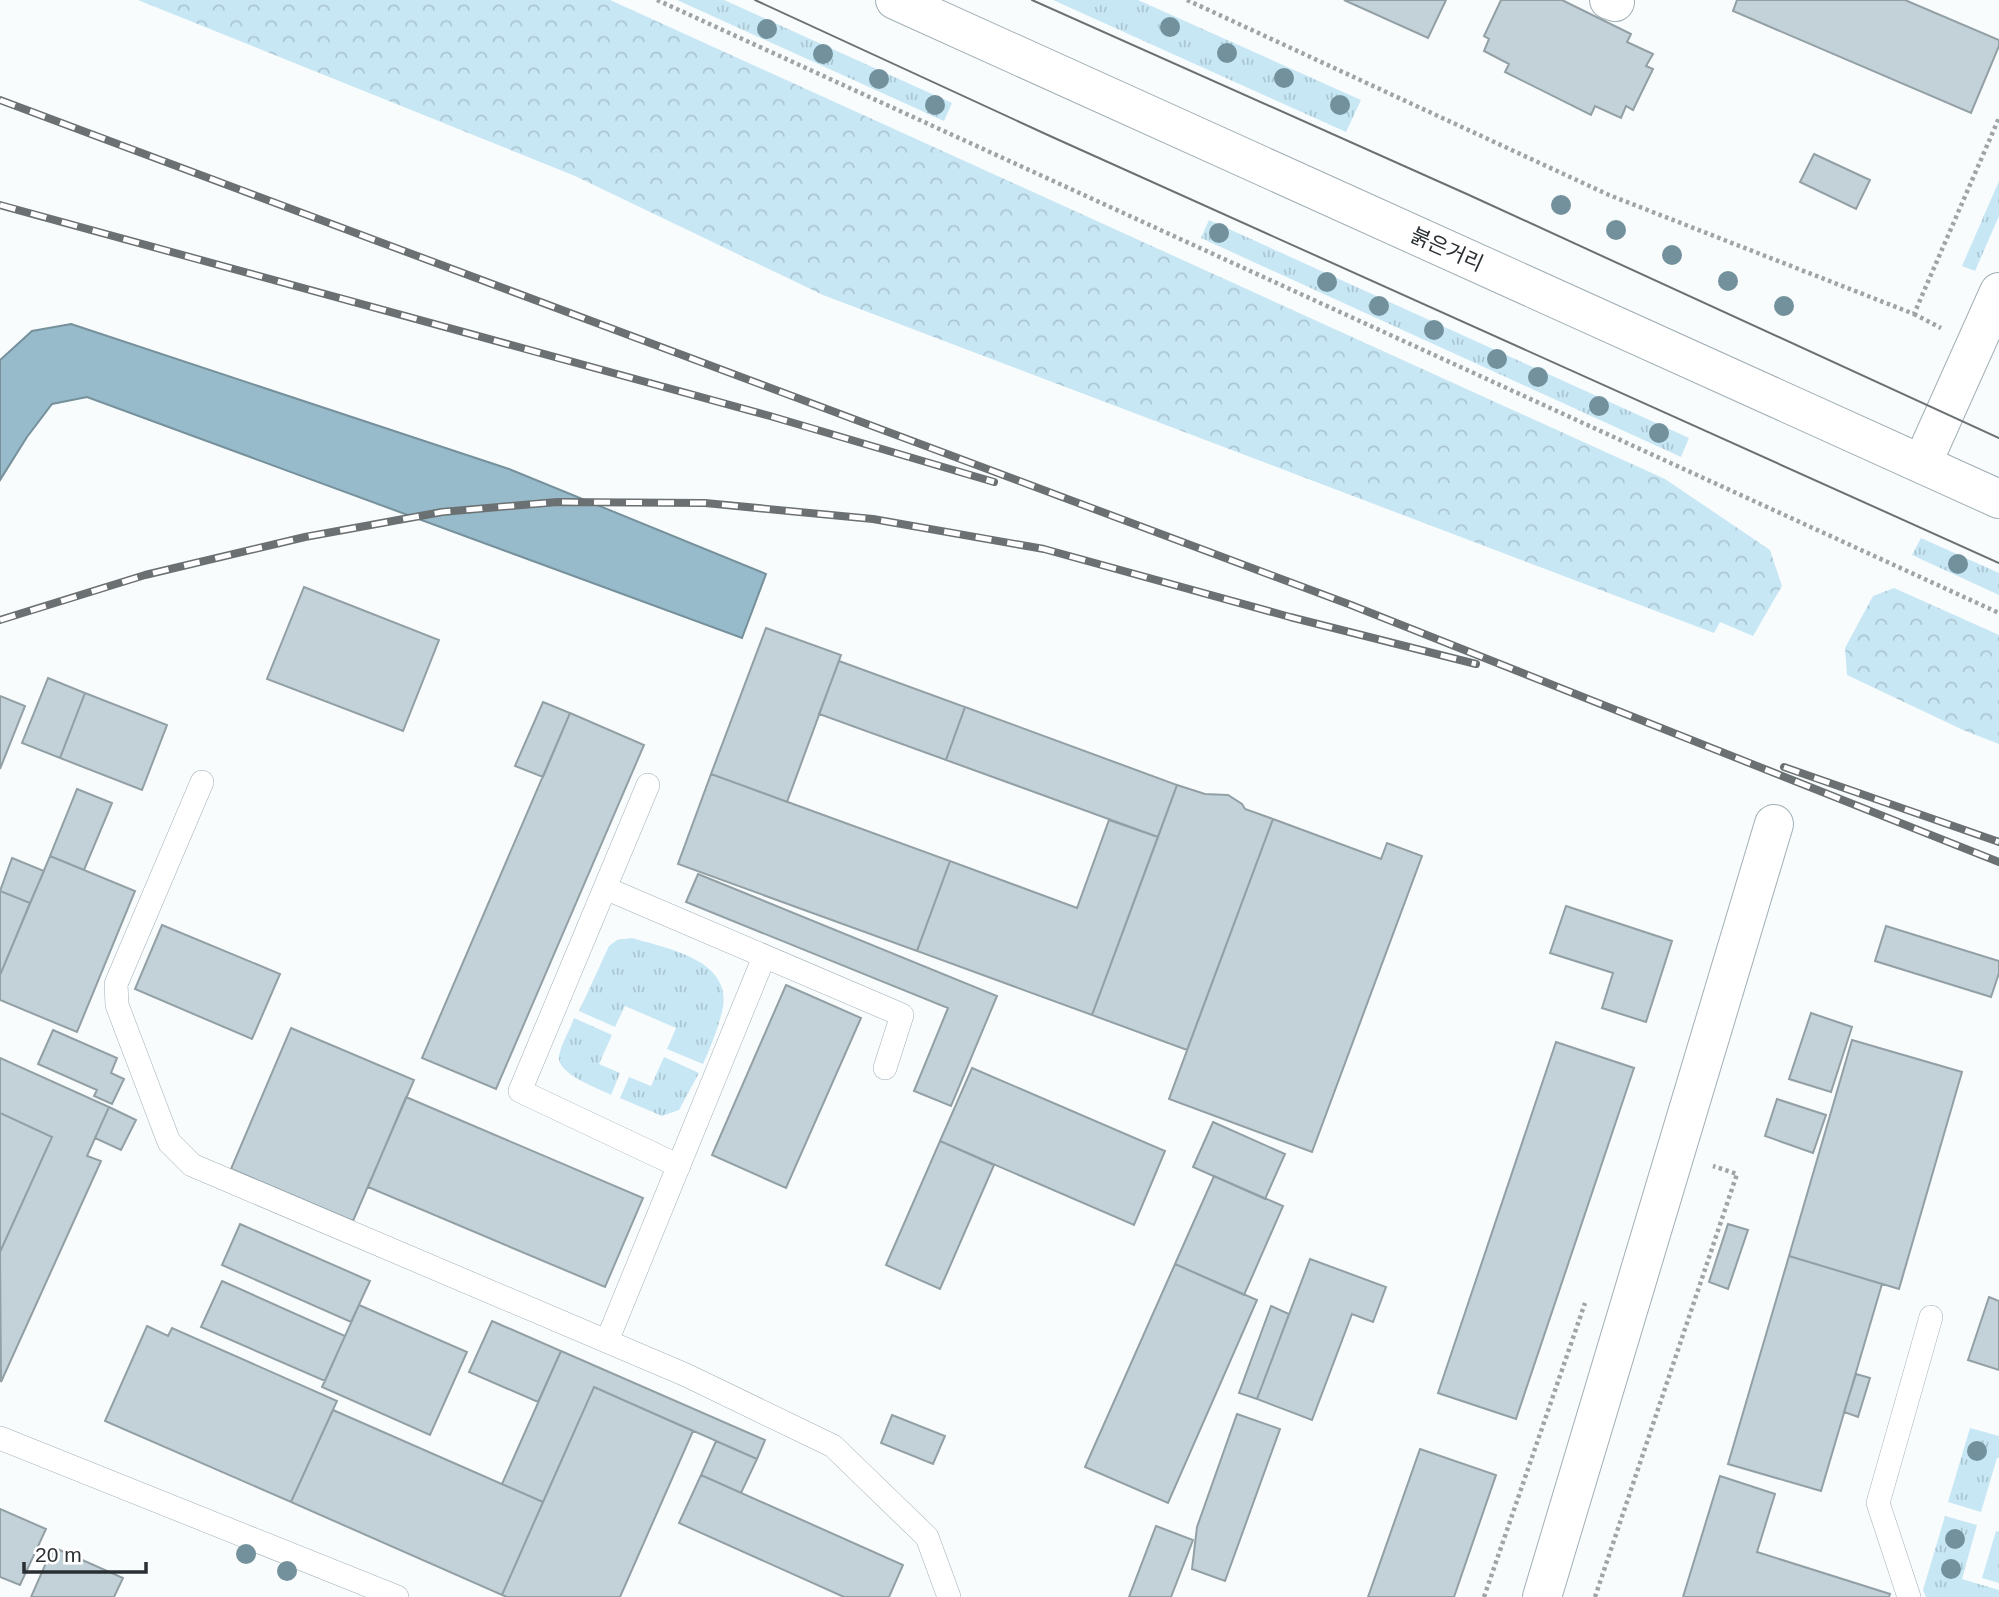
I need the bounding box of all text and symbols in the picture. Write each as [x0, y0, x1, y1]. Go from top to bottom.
street label: 붉은거리 [1407, 223, 1487, 275]
scale bar [24, 1530, 147, 1574]
text: 20 m [35, 1543, 82, 1566]

